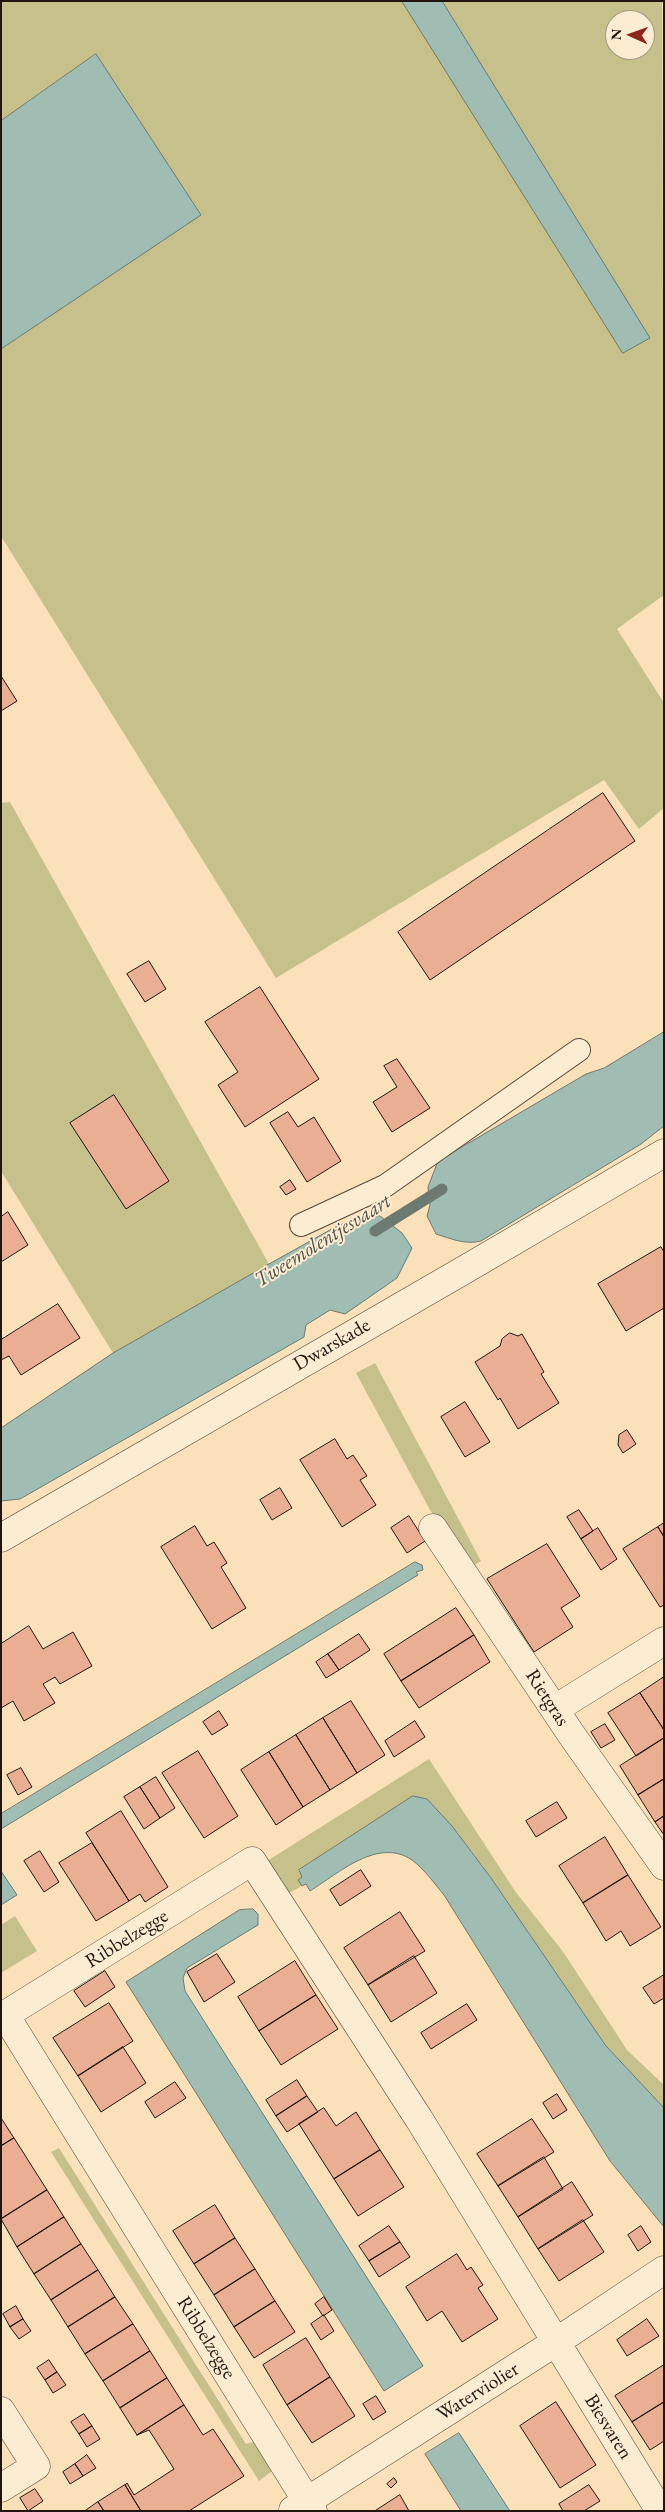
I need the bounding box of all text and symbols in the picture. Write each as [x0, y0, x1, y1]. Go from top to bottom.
north arrow [605, 10, 655, 60]
text: N [607, 29, 625, 40]
water label: Tweemolentjesvaart [250, 1189, 396, 1293]
street label: Dwarskade [289, 1313, 375, 1377]
street label: Rietgras [520, 1665, 574, 1731]
street label: Ribbelzegge [81, 1904, 173, 1974]
street label: Ribbelzegge [171, 2292, 241, 2384]
street label: Waterviolier [432, 2357, 524, 2427]
street label: Biesvaren [579, 2390, 637, 2464]

